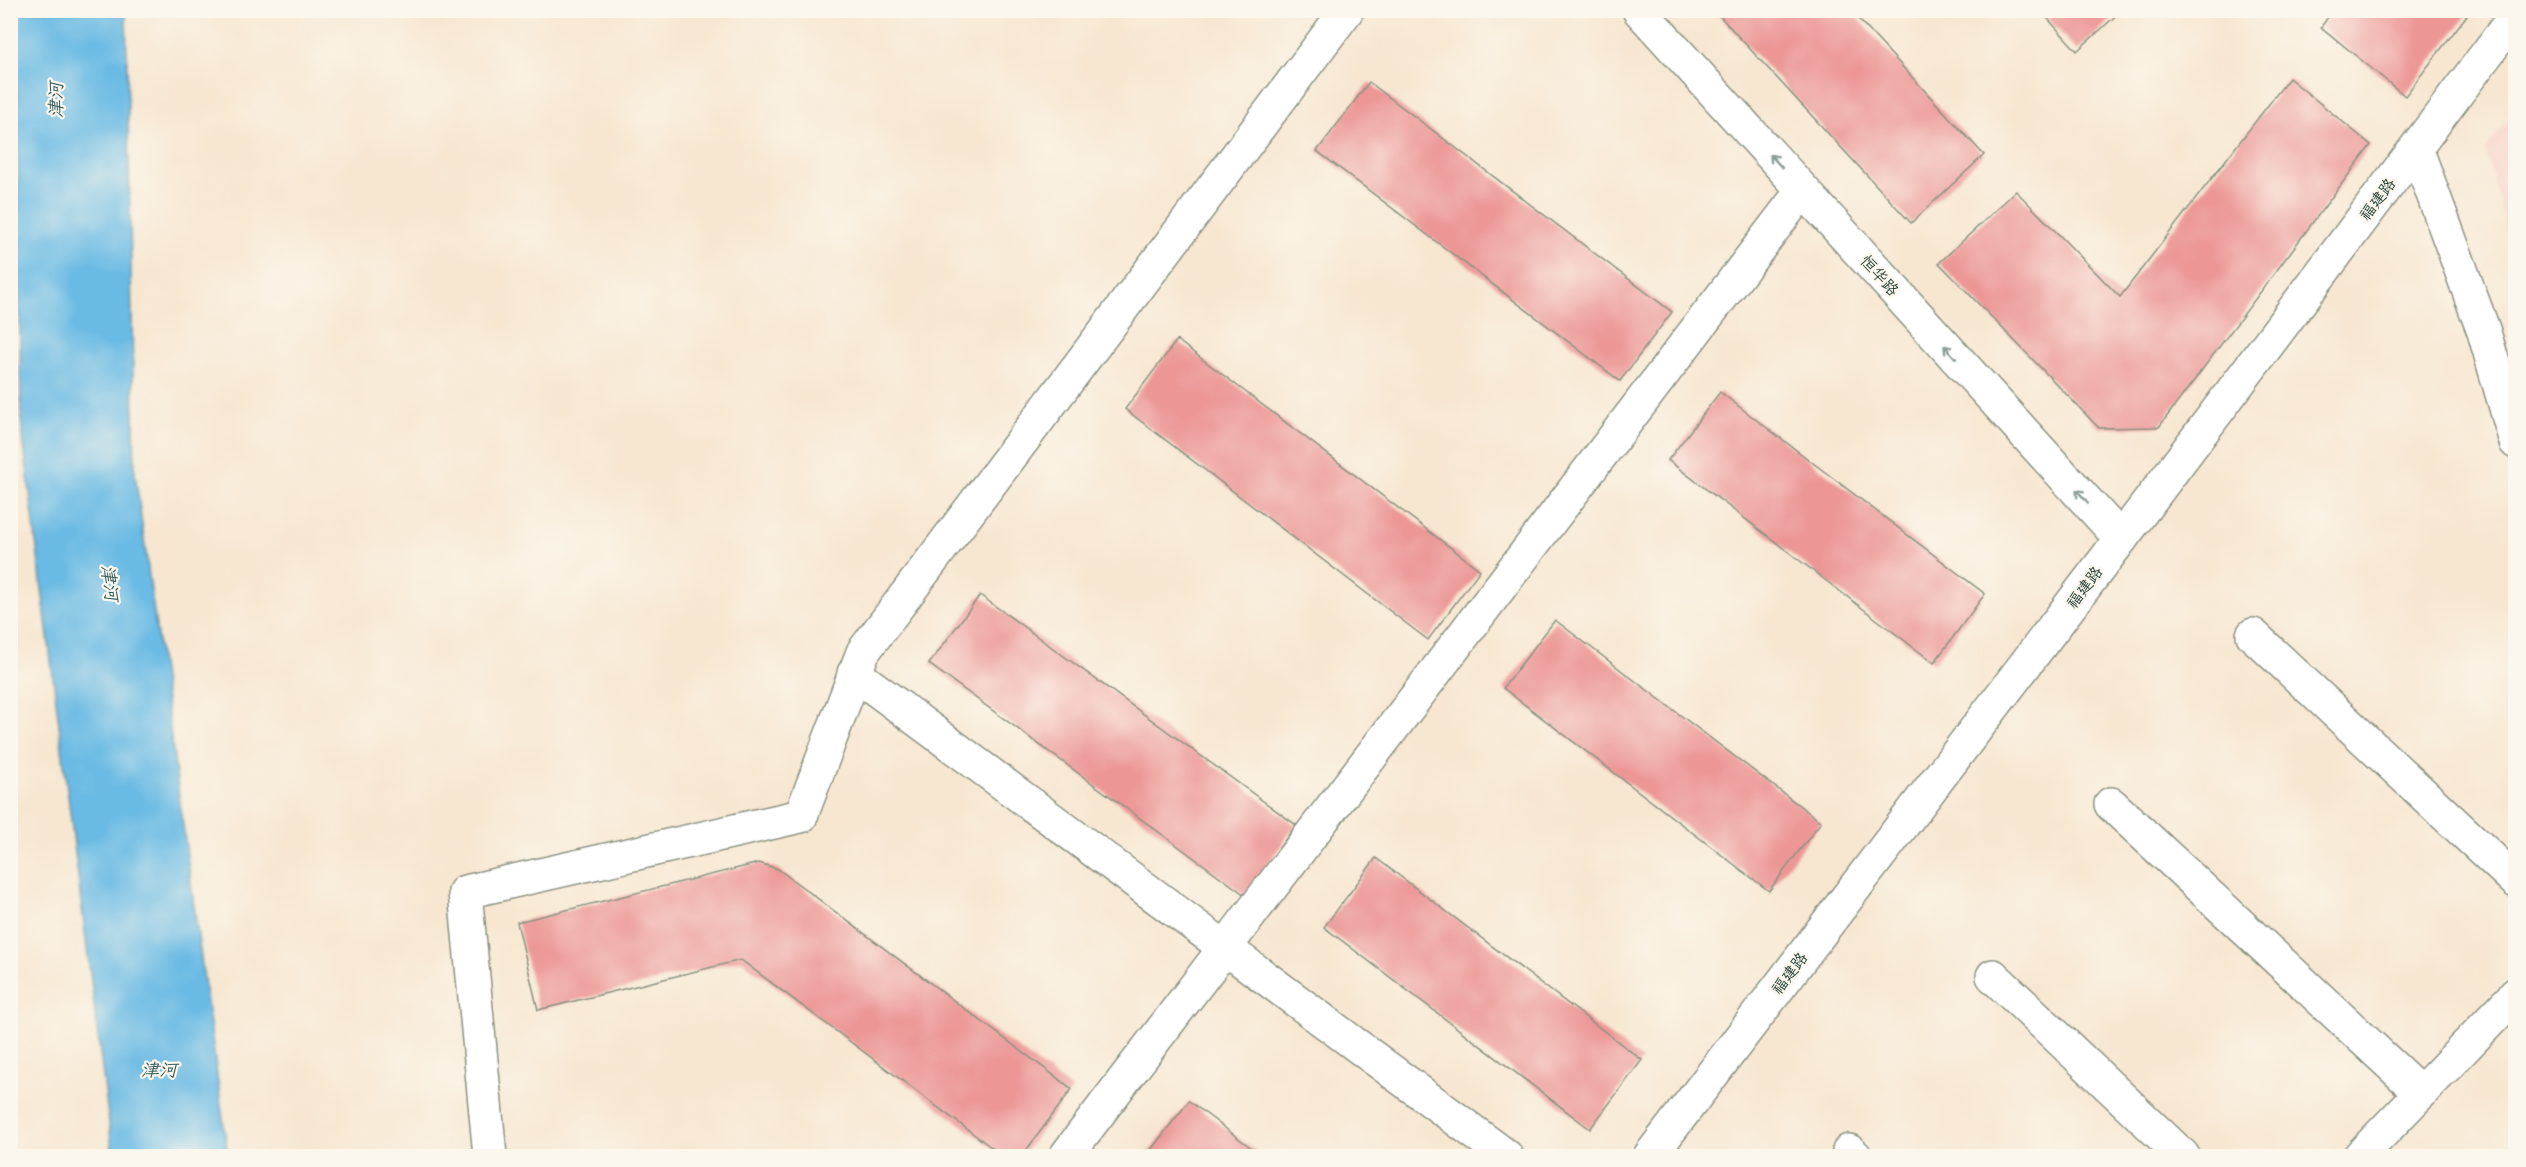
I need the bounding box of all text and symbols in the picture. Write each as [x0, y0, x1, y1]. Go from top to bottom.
water label: 津河 [43, 79, 72, 118]
one-way arrow [1770, 154, 1784, 169]
street label: 福建路 [2354, 173, 2403, 227]
street label: 恒华路 [1854, 250, 1904, 302]
one-way arrow [1943, 344, 1957, 359]
one-way arrow [2075, 488, 2089, 503]
street label: 福建路 [2061, 561, 2110, 615]
water label: 津河 [92, 564, 125, 606]
street label: 福建路 [1766, 947, 1815, 1001]
water label: 津河 [141, 1057, 180, 1086]

